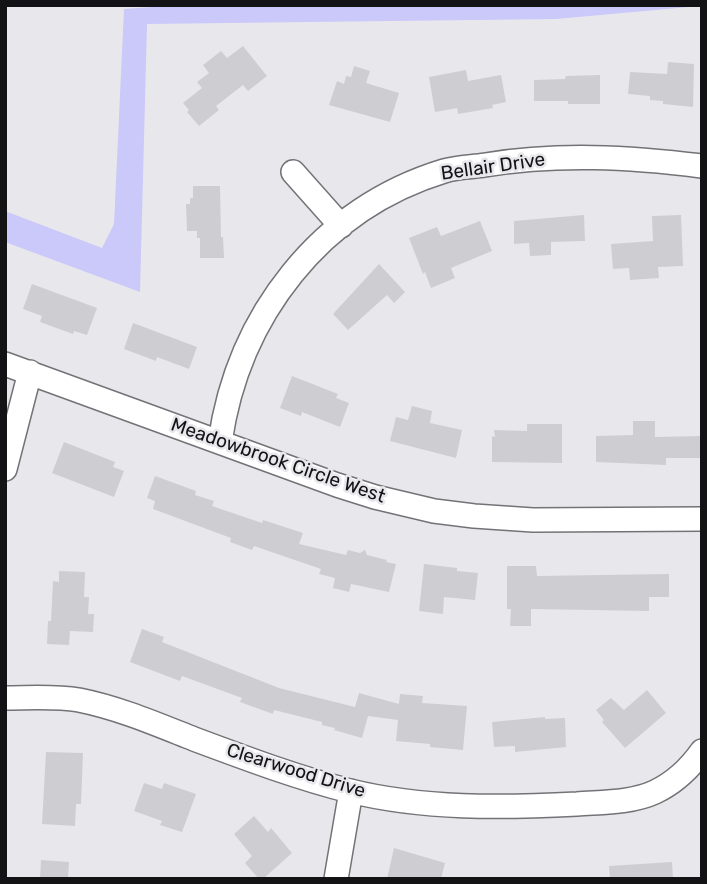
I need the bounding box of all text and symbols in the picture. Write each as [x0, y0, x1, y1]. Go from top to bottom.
street label: Bellair Drive [439, 148, 547, 186]
street label: Meadowbrook Circle West [168, 414, 388, 508]
street label: Clearwood Drive [224, 739, 368, 803]

